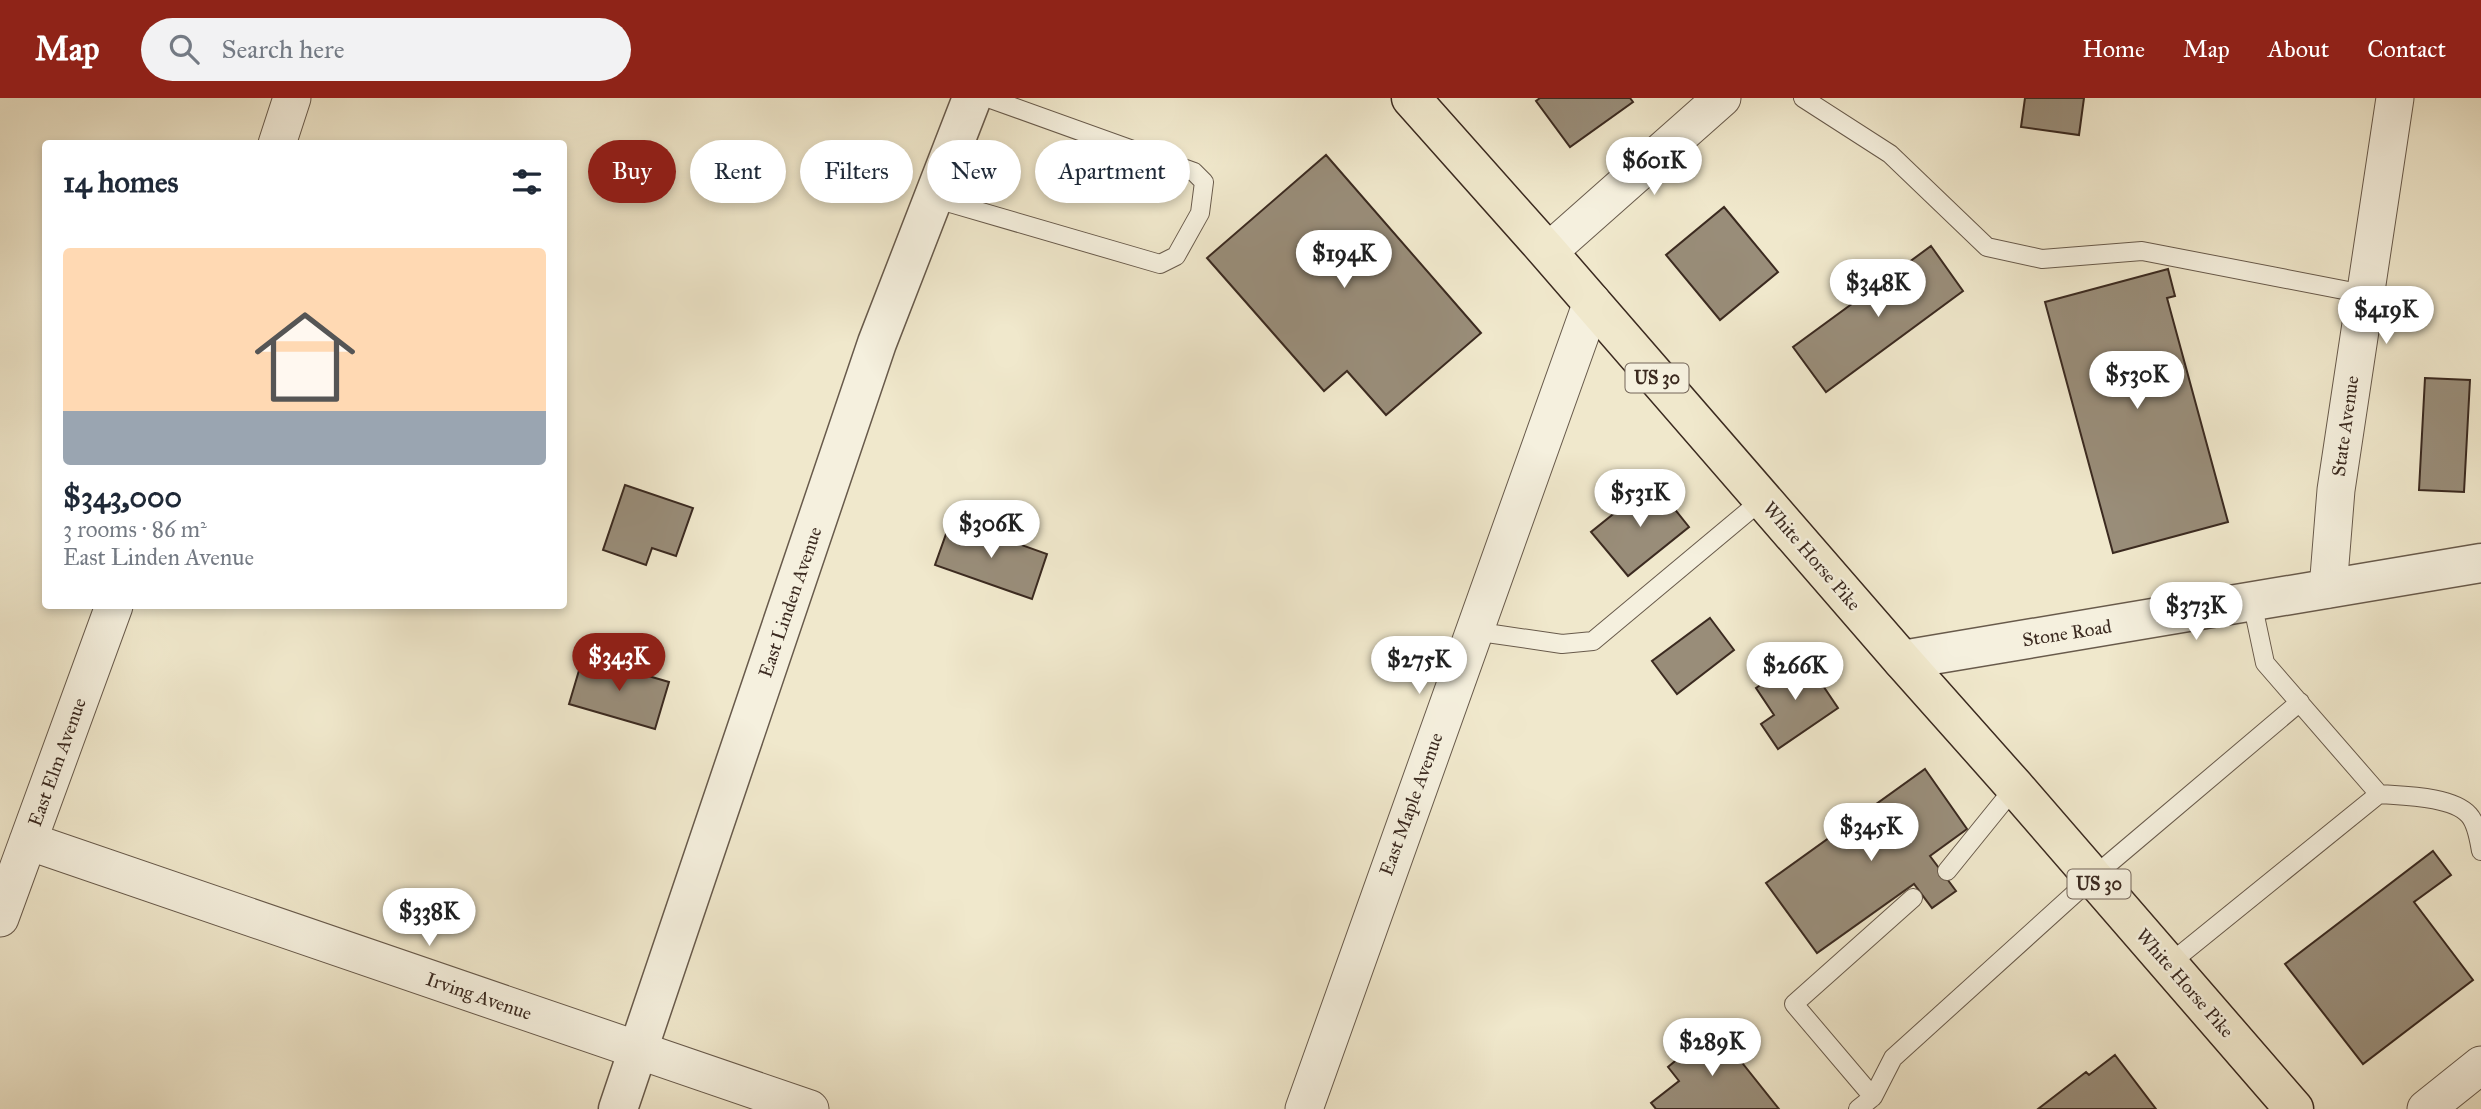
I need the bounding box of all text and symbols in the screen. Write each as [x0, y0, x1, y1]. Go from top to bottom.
search box [141, 18, 631, 81]
text: Map [35, 29, 99, 69]
icon: search [165, 30, 203, 68]
text: Search here [221, 33, 345, 65]
text: Home [2082, 34, 2145, 64]
text: Map [2183, 34, 2230, 64]
text: About [2268, 34, 2329, 64]
text: Contact [2367, 34, 2446, 64]
pin: $601K [1605, 138, 1703, 197]
chip: Buy [588, 140, 676, 203]
chip: Rent [690, 140, 786, 203]
chip: Filters [800, 140, 913, 203]
chip: New [927, 140, 1021, 203]
chip: Apartment [1035, 140, 1190, 203]
text: $601K [1622, 146, 1686, 174]
icon: filters [508, 163, 546, 201]
text: 14 homes [63, 164, 178, 200]
pin: $194K [1295, 230, 1393, 290]
text: $194K [1312, 239, 1376, 267]
pin: $348K [1829, 260, 1927, 319]
text: $348K [1846, 268, 1910, 296]
pin: $419K [2337, 286, 2435, 346]
icon: home [242, 294, 368, 420]
text: $419K [2354, 295, 2418, 323]
pin: $530K [2088, 352, 2186, 411]
text: $530K [2105, 360, 2169, 388]
road number: US 30 [1626, 364, 1688, 392]
street label: State Avenue [2327, 374, 2363, 478]
pin: $531K [1591, 470, 1689, 529]
text: $531K [1610, 478, 1670, 506]
text: $343,000 [63, 479, 182, 515]
street label: White Horse Pike [1758, 497, 1866, 615]
pin: $306K [942, 500, 1040, 560]
text: $306K [959, 509, 1023, 537]
text: 3 rooms · 86 m² [63, 515, 207, 543]
street label: East Linden Avenue [753, 524, 827, 680]
text: East Linden Avenue [63, 543, 254, 571]
pin: $373K [2147, 582, 2245, 642]
text: $373K [2166, 591, 2226, 619]
street label: Stone Road [2021, 615, 2114, 651]
pin: $343K [570, 634, 668, 693]
pin: $275K [1370, 636, 1468, 696]
text: $343K [588, 642, 650, 670]
pin: $266K [1746, 642, 1844, 702]
text: $275K [1387, 645, 1451, 673]
text: $266K [1762, 651, 1828, 679]
street label: East Elm Avenue [23, 694, 91, 829]
street label: East Maple Avenue [1374, 729, 1448, 879]
pin: $345K [1822, 804, 1920, 863]
text: $345K [1840, 812, 1902, 840]
road number: US 30 [2068, 870, 2130, 898]
pin: $338K [380, 888, 478, 948]
text: $338K [399, 897, 459, 925]
street label: White Horse Pike [2131, 924, 2239, 1042]
street label: Irving Avenue [423, 967, 535, 1026]
pin: $289K [1663, 1018, 1761, 1078]
text: $289K [1679, 1027, 1745, 1055]

